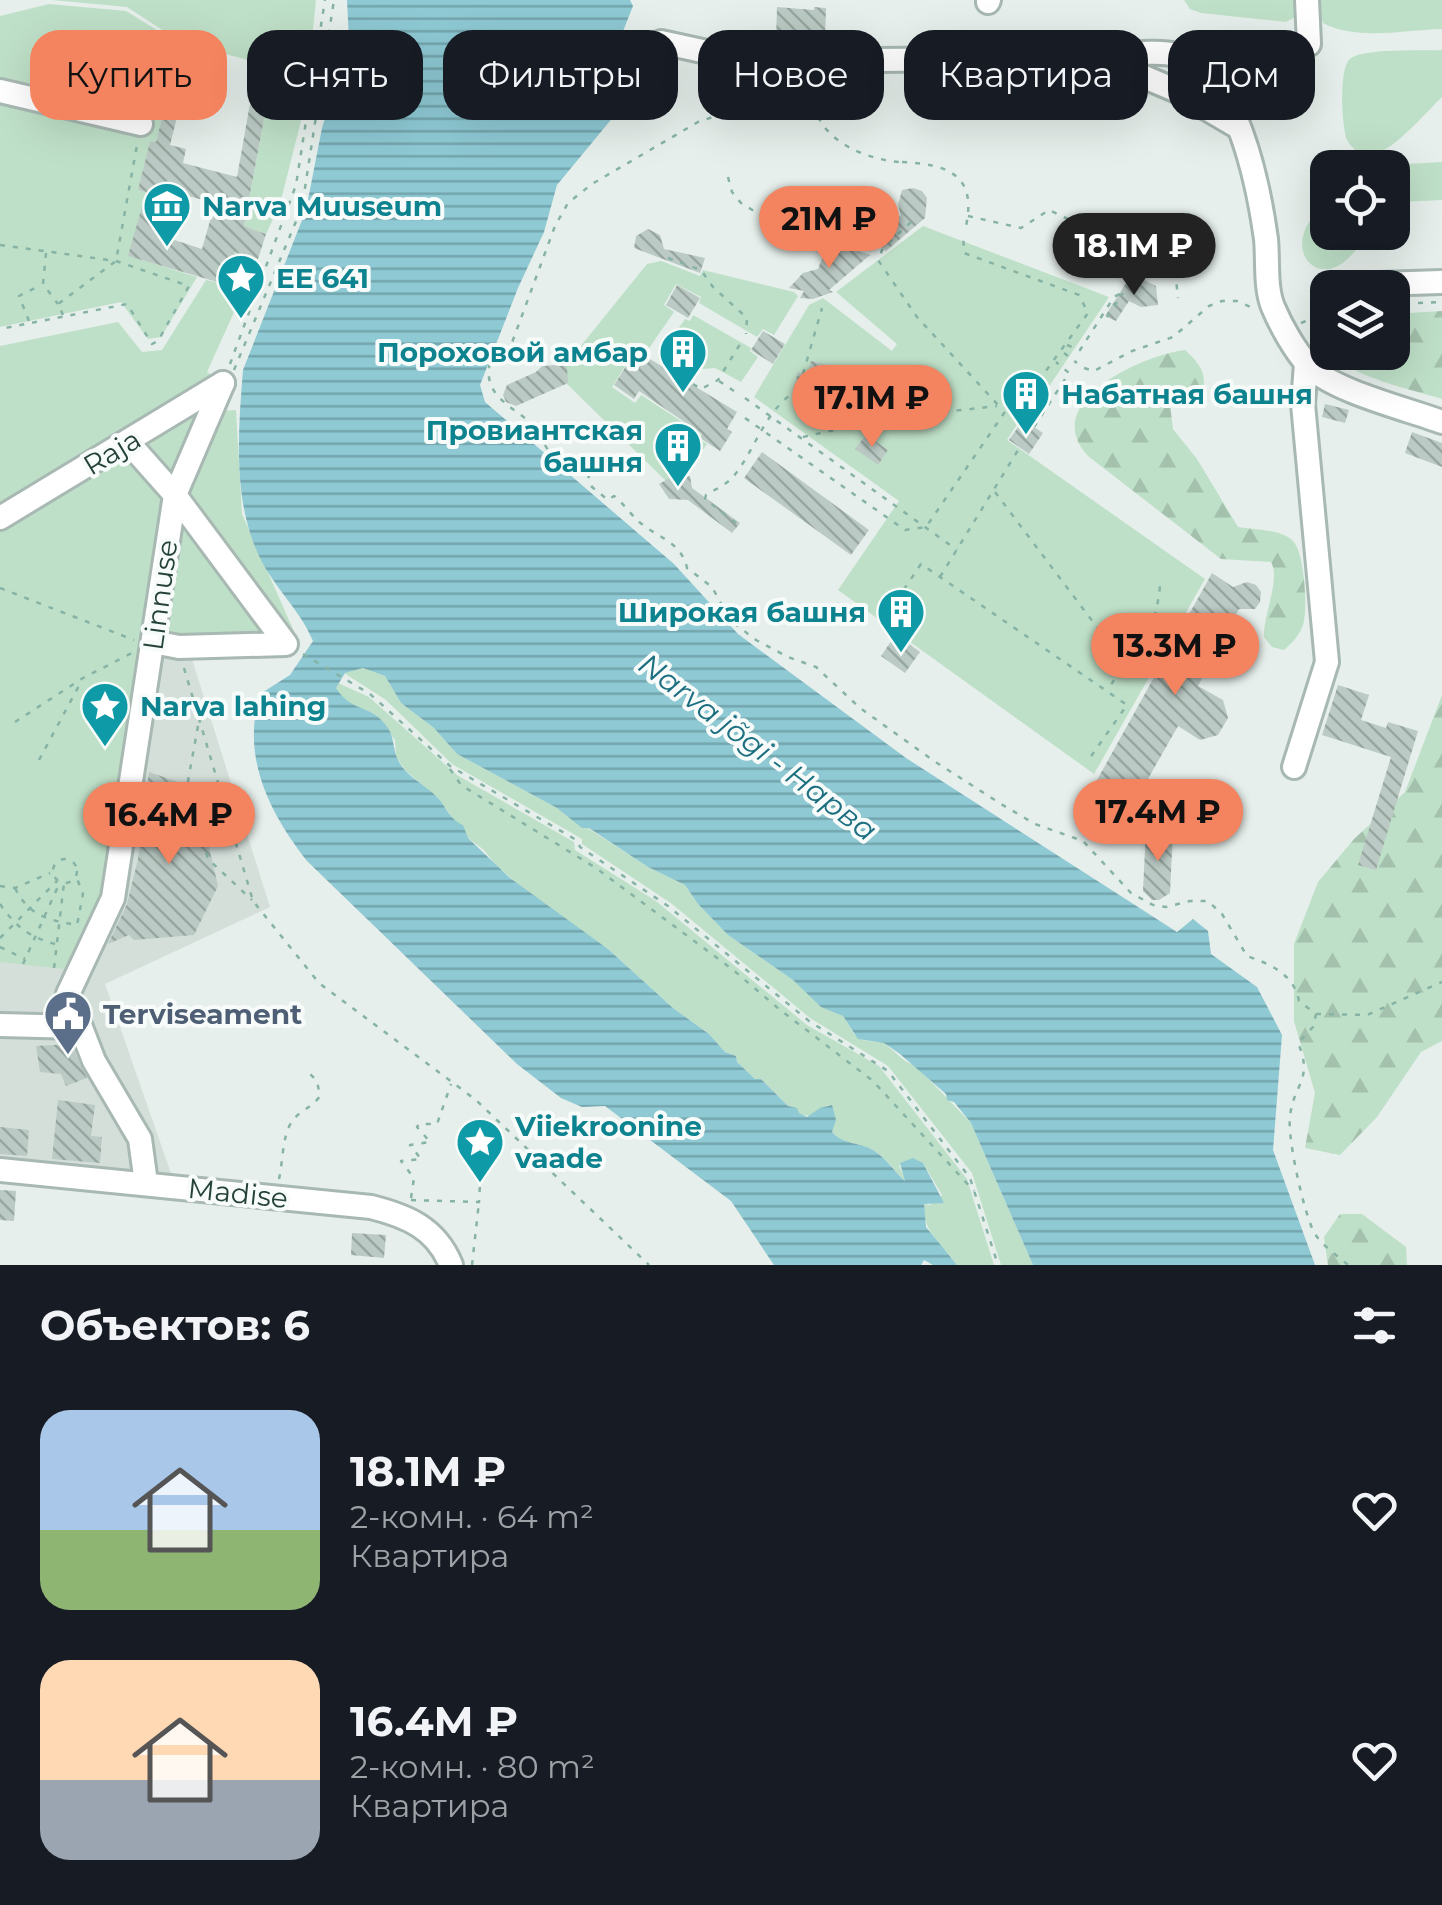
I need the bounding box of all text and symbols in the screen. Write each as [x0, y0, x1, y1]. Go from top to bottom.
chip: Купить [30, 30, 227, 120]
chip: Снять [247, 30, 423, 120]
chip: Фильтры [443, 30, 678, 120]
chip: Новое [698, 30, 884, 120]
chip: Квартира [904, 30, 1148, 120]
chip: Дом [1168, 30, 1315, 120]
map controls [1310, 150, 1410, 370]
button: locate [1310, 150, 1410, 250]
museum icon: Narva Muuseum [141, 180, 193, 248]
pin: 21M ₽ [759, 186, 899, 271]
place label: Narva Muuseum [202, 189, 442, 223]
text: 21M ₽ [781, 199, 877, 238]
pin: 18.1M ₽ [1042, 213, 1226, 298]
text: 18.1M ₽ [1075, 226, 1193, 265]
place icon: EE 641 [215, 252, 267, 320]
place label: EE 641 [276, 261, 369, 295]
button: layers [1310, 270, 1410, 370]
building icon: Пороховой амбар [657, 326, 709, 394]
place label: Пороховой амбар [377, 335, 648, 369]
pin: 17.1M ₽ [780, 365, 964, 450]
building icon: Набатная башня [1000, 368, 1052, 436]
place label: Набатная башня [1061, 377, 1313, 411]
text: 17.1M ₽ [814, 378, 930, 417]
place label: Провиантская башня [426, 413, 643, 479]
building icon: Провиантская башня [652, 420, 704, 488]
street label: Raja [77, 422, 147, 482]
street label: Linnuse [135, 538, 185, 652]
building icon: Широкая башня [875, 586, 927, 654]
place label: Широкая башня [618, 595, 866, 629]
pin: 13.3M ₽ [1083, 613, 1267, 698]
text: 13.3M ₽ [1113, 626, 1237, 665]
water label: Narva jõgi - Нарва [631, 645, 885, 849]
place icon: Narva lahing [79, 680, 131, 748]
place label: Narva lahing [140, 689, 326, 723]
pin: 17.4M ₽ [1066, 779, 1250, 864]
pin: 16.4M ₽ [77, 782, 261, 867]
text: 17.4M ₽ [1095, 792, 1221, 831]
text: 16.4M ₽ [105, 795, 233, 834]
public building icon: Terviseament [42, 988, 94, 1056]
place label: Terviseament [103, 997, 302, 1031]
place label: Viiekroonine vaade [514, 1109, 702, 1175]
place icon: Viiekroonine vaade [454, 1116, 506, 1184]
street label: Madise [186, 1171, 290, 1215]
icon: filters [1347, 1298, 1402, 1353]
text: Объектов: 6 [40, 1299, 310, 1351]
text: 18.1M ₽ [350, 1445, 506, 1497]
icon: home [120, 1450, 240, 1570]
icon: heart [1347, 1483, 1402, 1538]
text: 2-комн. · 64 m² [350, 1497, 594, 1536]
text: Квартира [350, 1536, 509, 1575]
text: 16.4M ₽ [350, 1695, 518, 1747]
icon: home [120, 1700, 240, 1820]
icon: heart [1347, 1733, 1402, 1788]
text: 2-комн. · 80 m² [350, 1747, 595, 1786]
text: Квартира [350, 1786, 509, 1825]

